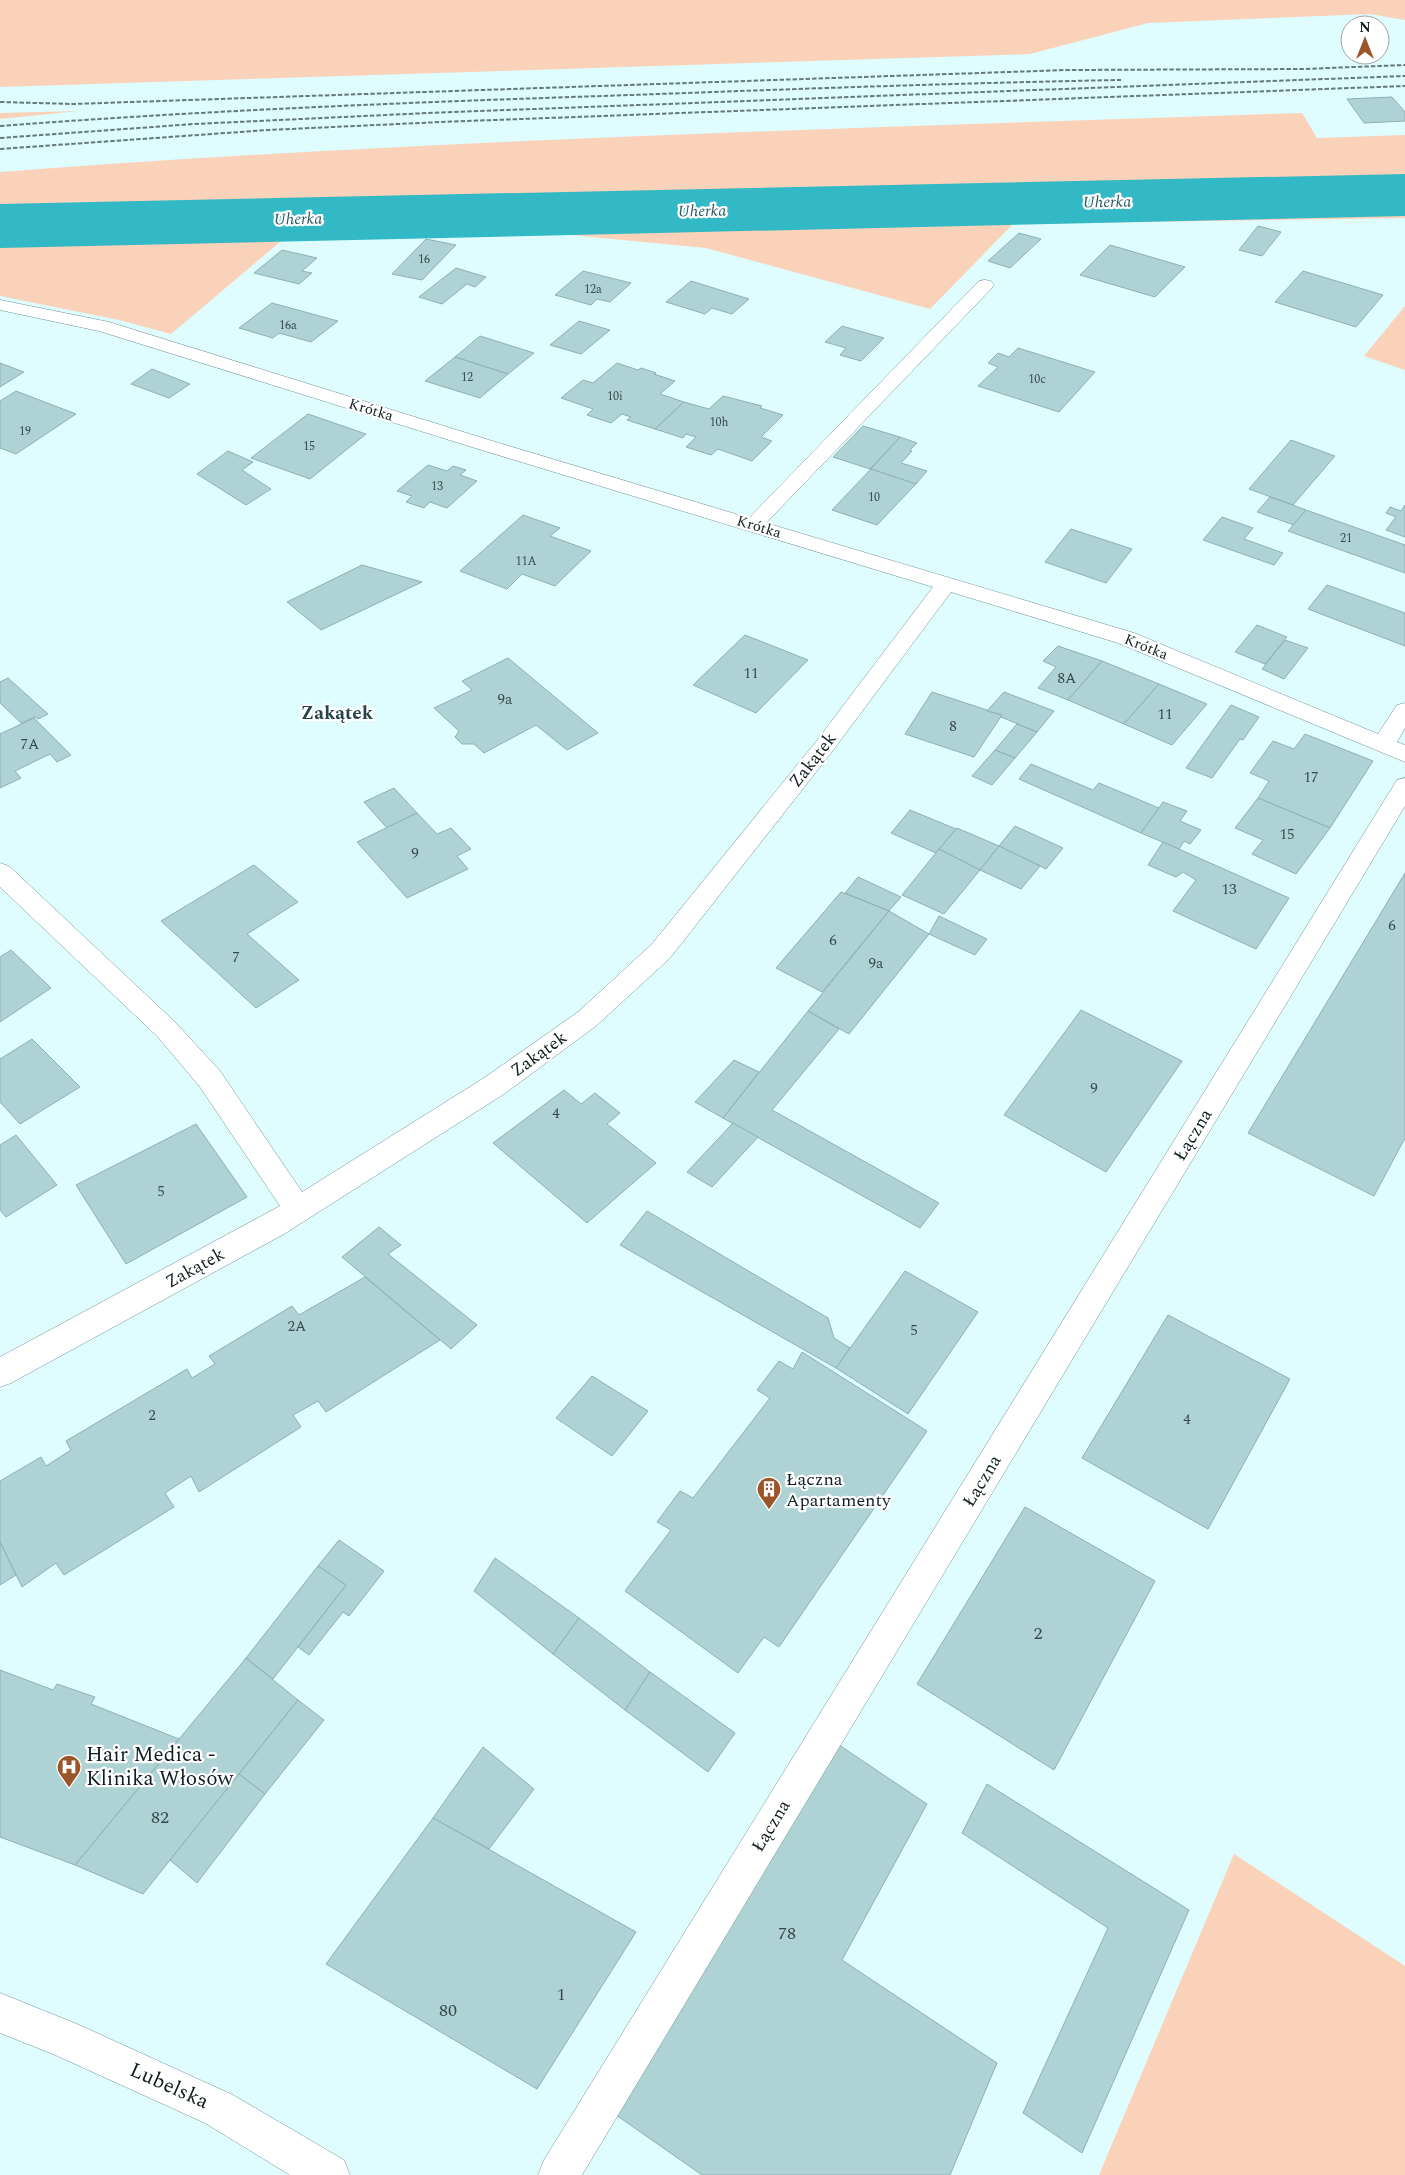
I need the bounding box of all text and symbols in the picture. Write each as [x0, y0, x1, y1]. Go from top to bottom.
north arrow [1340, 15, 1390, 65]
text: N [1359, 17, 1371, 38]
water label: Uherka [1082, 190, 1132, 214]
water label: Uherka [677, 199, 727, 223]
water label: Uherka [273, 207, 323, 231]
house number: 16 [418, 250, 430, 269]
house number: 12a [584, 280, 602, 299]
house number: 16a [279, 316, 297, 335]
house number: 12 [461, 368, 473, 387]
house number: 10c [1028, 370, 1046, 389]
house number: 10i [607, 387, 623, 406]
street label: Krótka [346, 392, 397, 428]
house number: 10h [710, 413, 729, 432]
house number: 19 [19, 422, 31, 441]
house number: 15 [303, 437, 315, 456]
house number: 13 [431, 477, 443, 496]
house number: 10 [868, 488, 880, 507]
street label: Krótka [734, 509, 785, 545]
house number: 21 [1340, 529, 1352, 548]
house number: 11A [515, 552, 537, 571]
street label: Krótka [1121, 628, 1172, 666]
house number: 11 [743, 662, 759, 685]
house number: 8A [1058, 667, 1076, 690]
house number: 9a [498, 688, 513, 711]
district label: Zakątek [301, 699, 374, 728]
house number: 11 [1157, 703, 1173, 726]
house number: 8 [949, 715, 957, 738]
street label: Zakątek [783, 726, 843, 794]
house number: 7A [21, 733, 39, 756]
house number: 17 [1303, 766, 1319, 789]
house number: 15 [1279, 823, 1295, 846]
house number: 9 [411, 842, 419, 865]
house number: 13 [1221, 878, 1237, 901]
house number: 6 [1388, 914, 1396, 937]
house number: 6 [829, 929, 837, 952]
house number: 7 [232, 946, 240, 969]
house number: 9a [869, 952, 884, 975]
street label: Zakątek [505, 1024, 573, 1084]
house number: 9 [1090, 1077, 1098, 1100]
house number: 4 [552, 1102, 560, 1125]
street label: Łączna [1167, 1104, 1219, 1166]
house number: 5 [157, 1180, 165, 1203]
street label: Zakątek [160, 1241, 230, 1295]
house number: 2A [288, 1315, 306, 1338]
house number: 5 [910, 1319, 918, 1342]
house number: 2 [148, 1404, 156, 1427]
house number: 4 [1183, 1408, 1191, 1431]
street label: Łączna [956, 1450, 1008, 1512]
place label: Łączna Apartamenty [786, 1466, 892, 1514]
building icon: Łączna Apartamenty [756, 1476, 782, 1510]
house number: 2 [1034, 1620, 1043, 1647]
place label: Hair Medica - Klinika Włosów [86, 1739, 235, 1795]
hospital icon: Hair Medica - Klinika Włosów [56, 1754, 82, 1788]
street label: Łączna [745, 1795, 797, 1857]
house number: 82 [151, 1804, 169, 1831]
house number: 78 [778, 1920, 796, 1947]
house number: 1 [557, 1981, 566, 2008]
house number: 80 [439, 1997, 457, 2024]
street label: Lubelska [124, 2054, 215, 2118]

